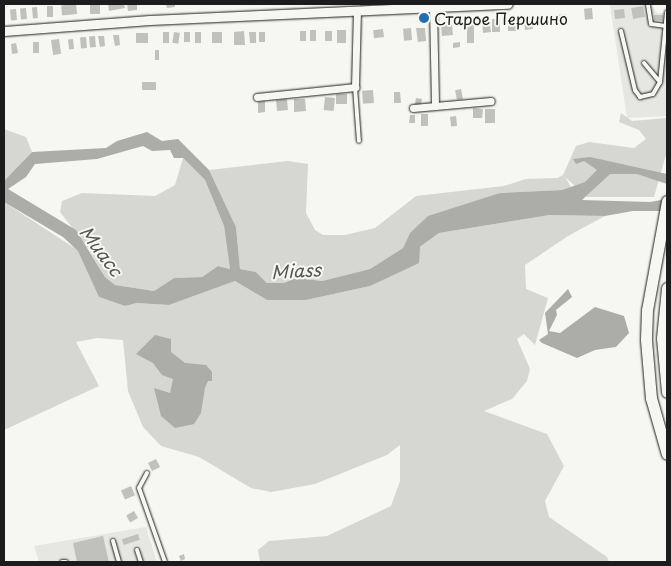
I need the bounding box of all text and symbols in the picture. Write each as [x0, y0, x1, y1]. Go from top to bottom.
place label: Старое Першино [434, 8, 568, 28]
marker: Старое Першино [418, 12, 430, 24]
water label: Миасс [75, 222, 127, 280]
water label: Miass [271, 259, 321, 283]

